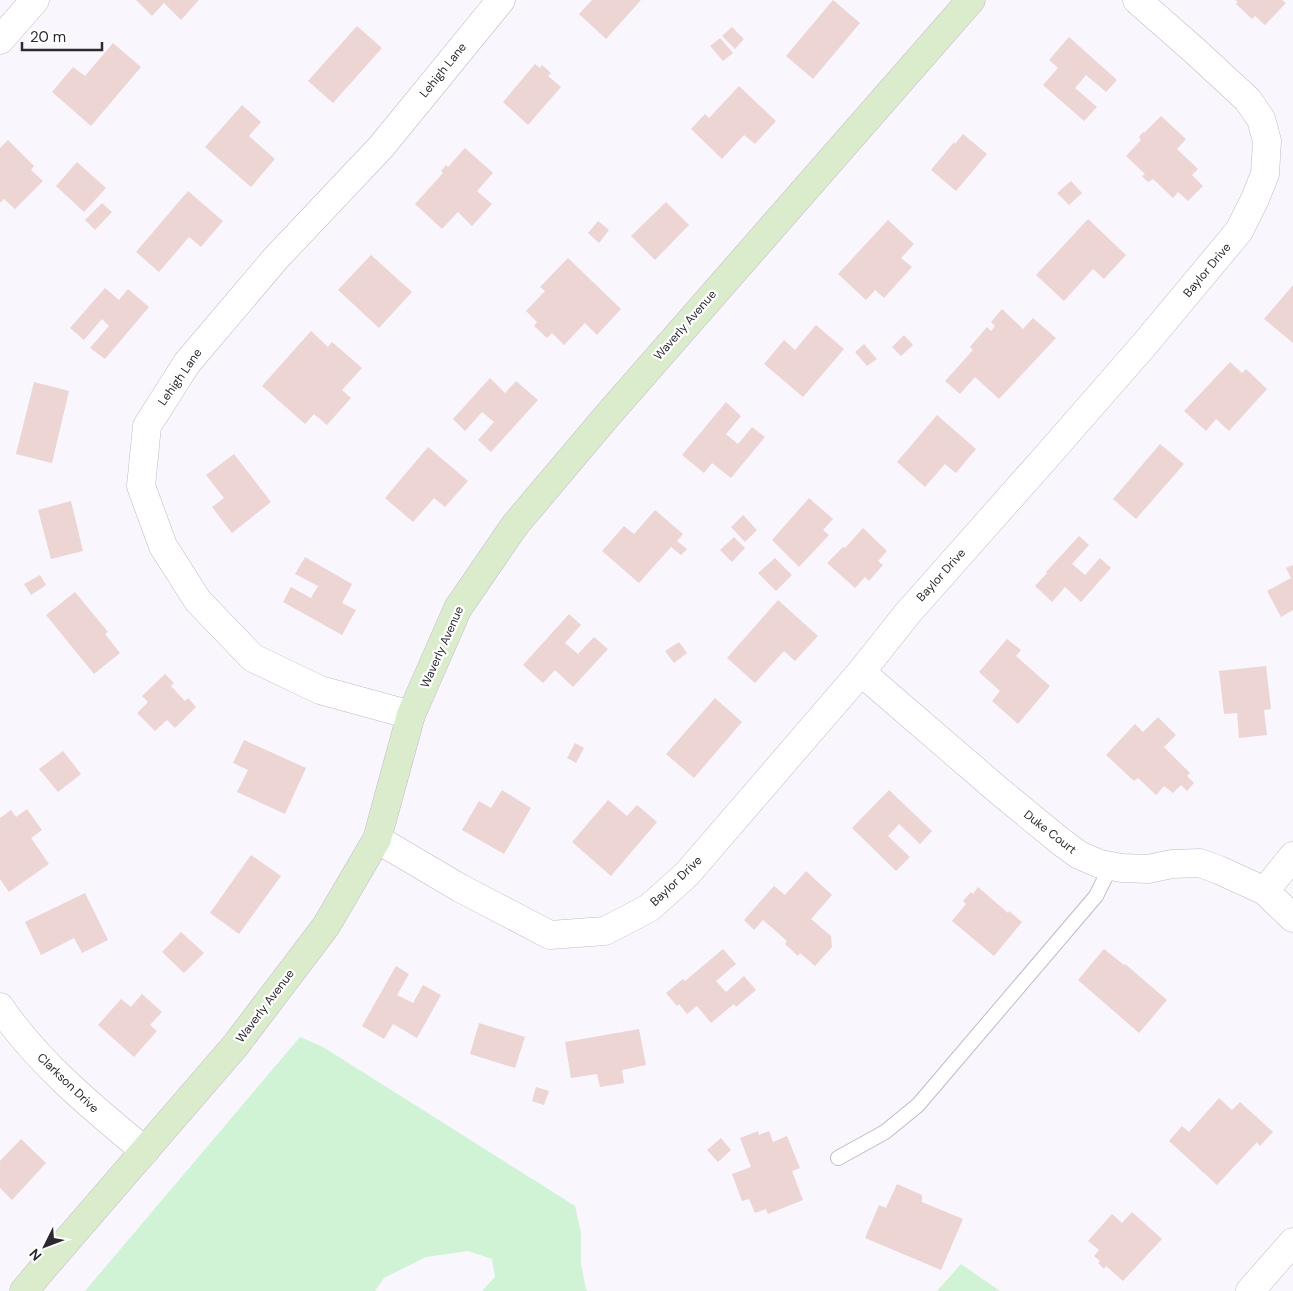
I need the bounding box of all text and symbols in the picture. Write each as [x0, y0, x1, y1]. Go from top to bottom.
scale bar [22, 20, 102, 52]
text: 20 m [30, 27, 66, 47]
street label: Lehigh Lane [416, 39, 470, 101]
street label: Baylor Drive [1180, 239, 1234, 300]
street label: Waverly Avenue [650, 286, 720, 363]
street label: Lehigh Lane [155, 345, 206, 409]
street label: Baylor Drive [913, 545, 969, 605]
street label: Waverly Avenue [417, 603, 467, 690]
street label: Duke Court [1020, 806, 1080, 858]
street label: Baylor Drive [647, 852, 705, 910]
street label: Waverly Avenue [232, 966, 298, 1046]
street label: Clarkson Drive [34, 1050, 102, 1117]
north arrow [20, 1221, 70, 1271]
text: N [25, 1245, 45, 1265]

